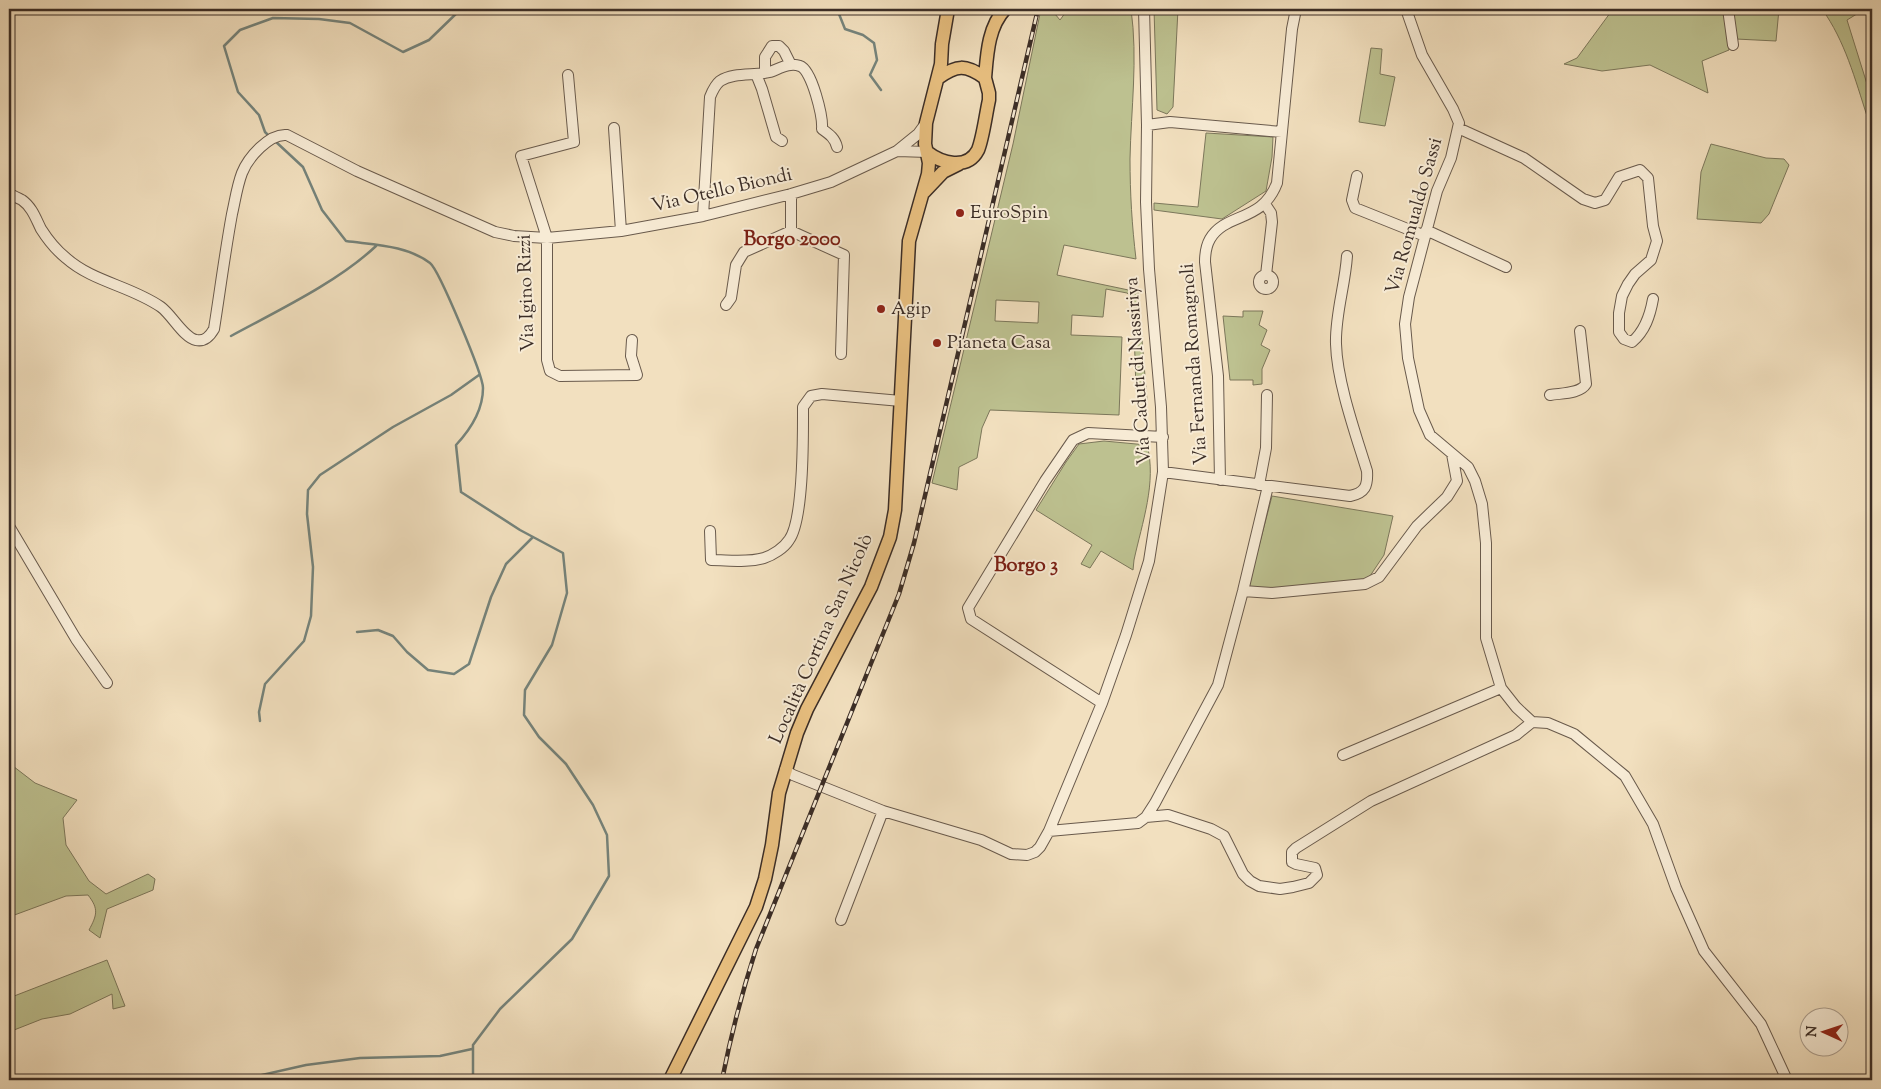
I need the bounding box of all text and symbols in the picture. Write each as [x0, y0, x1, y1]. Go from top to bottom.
street label: Via Romualdo Sassi [1380, 135, 1450, 297]
street label: Via Otello Biondi [649, 162, 795, 220]
place label: EuroSpin [970, 200, 1048, 227]
marker: EuroSpin [954, 207, 966, 219]
district label: Borgo 2000 [744, 226, 841, 255]
street label: Via Igino Rizzi [511, 234, 543, 352]
street label: Via Fernanda Romagnoli [1174, 262, 1216, 466]
street label: Via Caduti di Nassiriya [1119, 276, 1159, 466]
place label: Agip [891, 296, 931, 323]
marker: Agip [875, 303, 887, 315]
place label: Pianeta Casa [947, 330, 1051, 357]
marker: Pianeta Casa [931, 337, 943, 349]
street label: Località Cortina San Nicolò [763, 530, 881, 748]
district label: Borgo 3 [994, 552, 1058, 581]
north arrow [1798, 1006, 1848, 1056]
text: N [1803, 1025, 1823, 1038]

